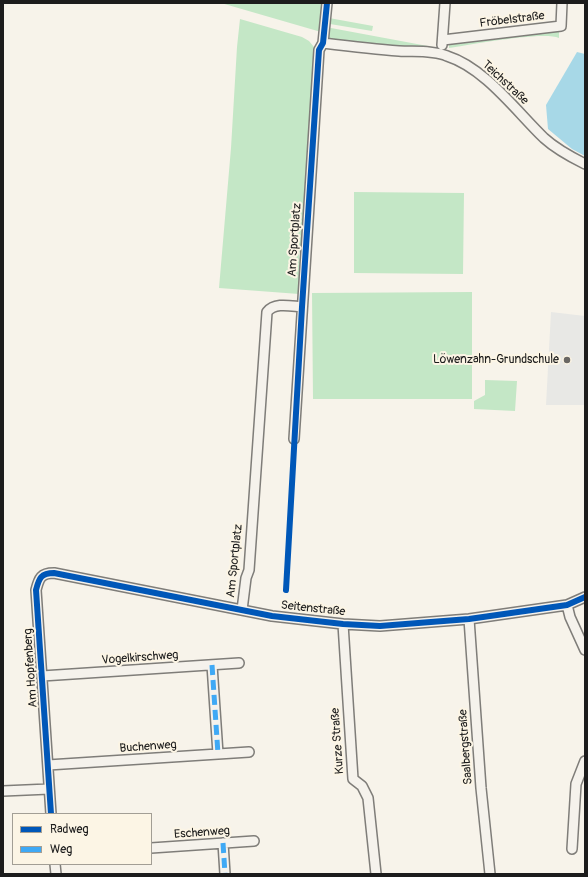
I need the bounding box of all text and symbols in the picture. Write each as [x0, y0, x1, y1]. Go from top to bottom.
street label: Fröbelstraße [479, 9, 545, 31]
street label: Teichstraße [479, 58, 531, 108]
street label: Am Sportplatz [285, 203, 305, 277]
place label: Löwenzahn-Grundschule [433, 353, 559, 367]
marker: Löwenzahn-Grundschule [562, 355, 572, 365]
street label: Am Sportplatz [224, 524, 246, 598]
street label: Seitenstraße [280, 598, 346, 620]
street label: Am Hopfenberg [21, 628, 41, 708]
street label: Vogelkirschweg [101, 648, 179, 668]
street label: Kurze Straße [328, 707, 348, 775]
street label: Saalbergstraße [456, 709, 476, 785]
street label: Buchenweg [119, 738, 177, 756]
legend [12, 813, 152, 865]
text: Radweg [50, 822, 88, 837]
street label: Eschenweg [174, 824, 230, 842]
text: Weg [50, 842, 72, 857]

